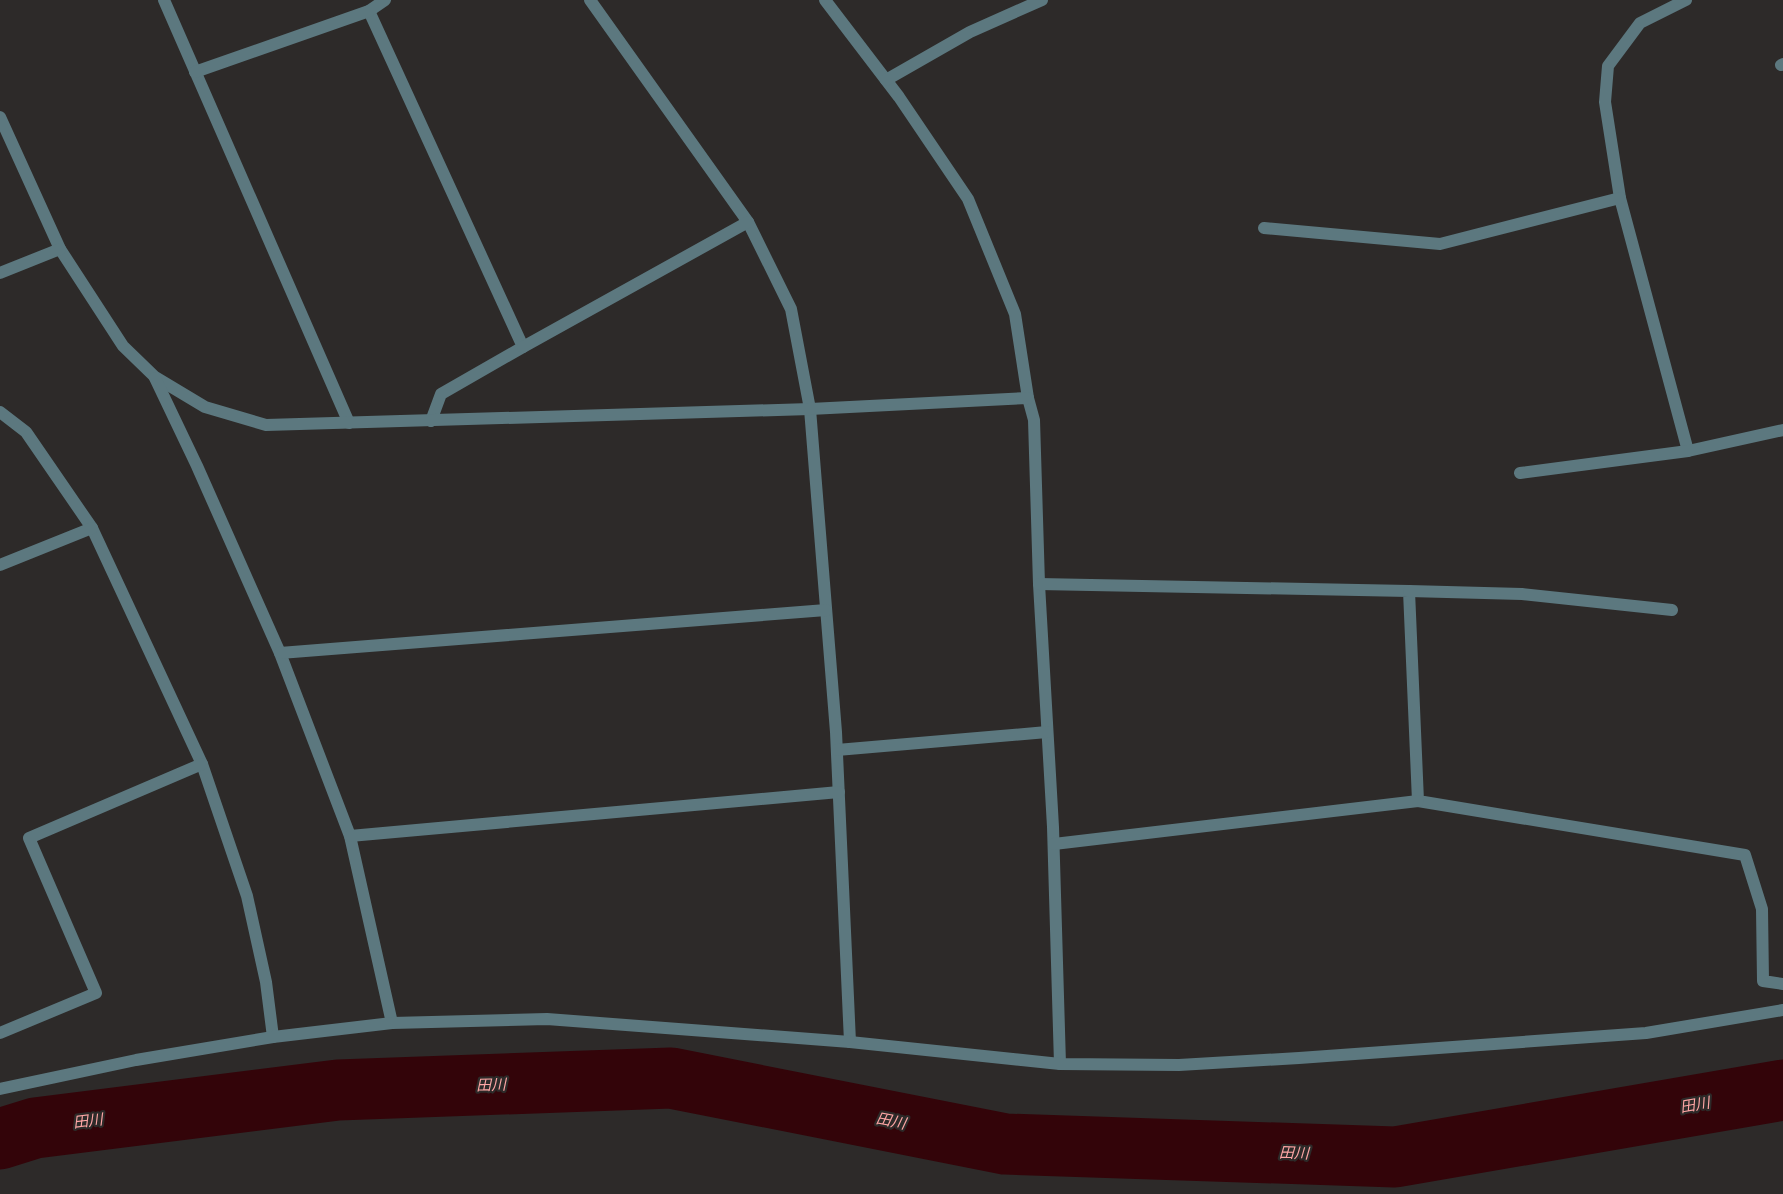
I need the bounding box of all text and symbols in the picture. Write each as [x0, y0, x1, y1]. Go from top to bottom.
water label: 田川 [476, 1074, 508, 1094]
water label: 田川 [1678, 1092, 1713, 1115]
water label: 田川 [875, 1108, 910, 1132]
water label: 田川 [72, 1109, 106, 1131]
water label: 田川 [1279, 1142, 1311, 1162]

